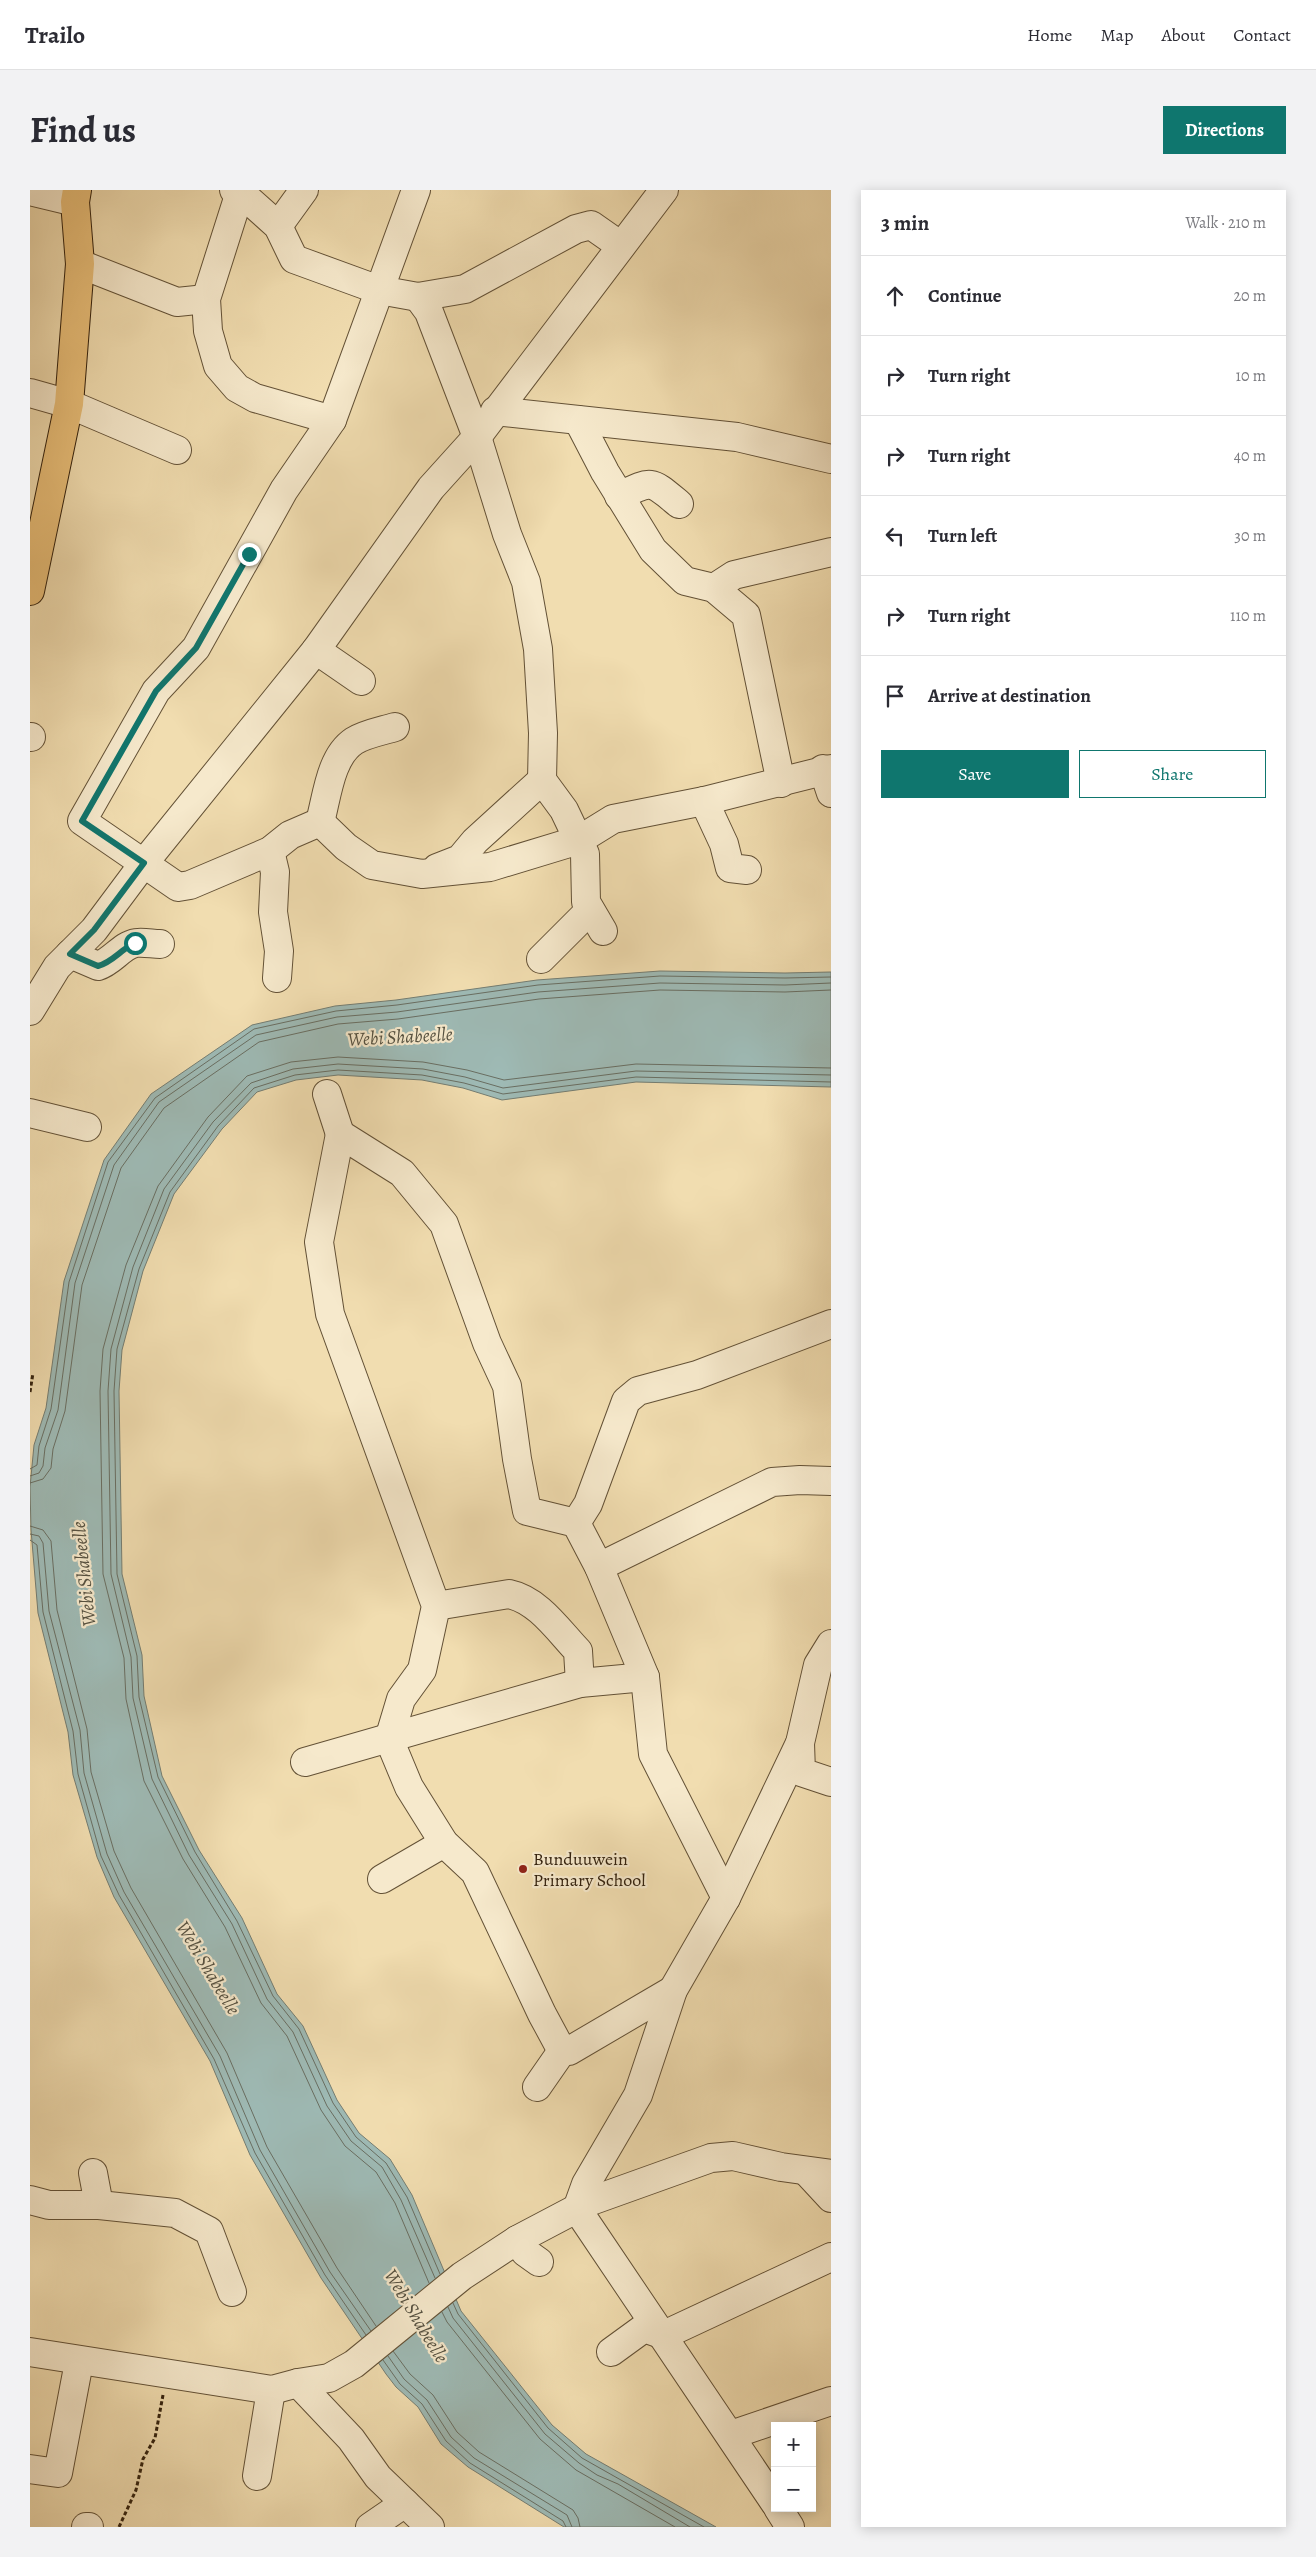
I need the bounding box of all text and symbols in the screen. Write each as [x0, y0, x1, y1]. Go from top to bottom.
text: Trailo [25, 19, 85, 51]
text: Home [1027, 23, 1072, 47]
text: Map [1100, 23, 1133, 47]
text: About [1161, 23, 1205, 47]
text: Contact [1233, 23, 1291, 47]
text: Find us [30, 106, 136, 154]
button: Directions [1163, 106, 1286, 154]
text: 3 min [881, 209, 929, 237]
text: Walk · 210 m [1185, 212, 1266, 234]
icon: ahead [881, 282, 909, 310]
text: Continue [928, 283, 1002, 309]
text: 20 m [1233, 285, 1266, 307]
icon: right [881, 362, 909, 390]
text: Turn right [928, 363, 1010, 389]
text: 10 m [1236, 365, 1266, 387]
icon: right [881, 442, 909, 470]
text: Turn right [928, 443, 1010, 469]
text: 40 m [1234, 445, 1266, 467]
icon: left [881, 522, 909, 550]
text: Turn left [928, 523, 997, 549]
text: 30 m [1234, 525, 1266, 547]
route end [238, 543, 261, 566]
icon: right [881, 602, 909, 630]
text: Turn right [928, 603, 1010, 629]
text: 110 m [1230, 605, 1266, 627]
icon: arrive [881, 682, 909, 710]
text: Arrive at destination [928, 683, 1091, 709]
button: Save [881, 750, 1069, 798]
button: Share [1079, 750, 1266, 798]
route start [124, 932, 147, 955]
water label: Webi Shabeelle [347, 1021, 453, 1053]
water label: Webi Shabeelle [66, 1520, 102, 1628]
place label: Bunduuwein Primary School [533, 1847, 646, 1892]
marker: Bunduuwein Primary School [517, 1863, 529, 1875]
water label: Webi Shabeelle [170, 1916, 246, 2020]
water label: Webi Shabeelle [378, 2264, 454, 2368]
map controls [771, 2422, 816, 2512]
button: + [771, 2422, 816, 2467]
button: − [771, 2467, 816, 2512]

